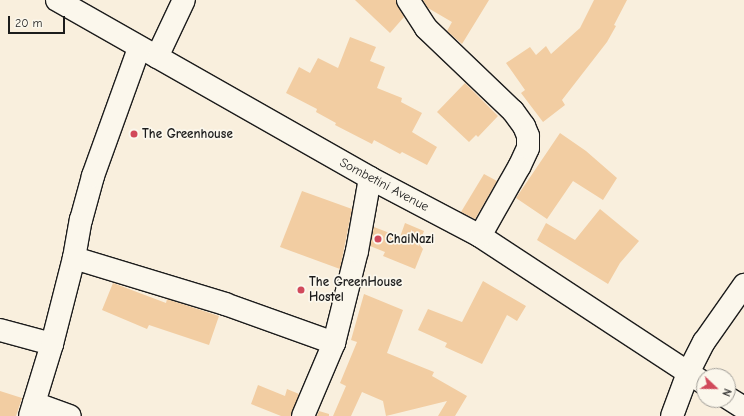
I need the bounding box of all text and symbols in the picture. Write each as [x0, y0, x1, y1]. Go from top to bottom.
scale bar [10, 8, 67, 34]
text: 20 m [15, 16, 43, 30]
place label: The Greenhouse [142, 126, 233, 142]
marker: The Greenhouse [129, 129, 139, 139]
street label: Sombetini Avenue [337, 155, 431, 215]
place label: ChaiNazi [386, 231, 434, 247]
marker: ChaiNazi [373, 234, 383, 244]
place label: The GreenHouse Hostel [309, 275, 402, 306]
marker: The GreenHouse Hostel [296, 285, 306, 295]
north arrow [696, 368, 736, 408]
text: N [719, 387, 734, 398]

